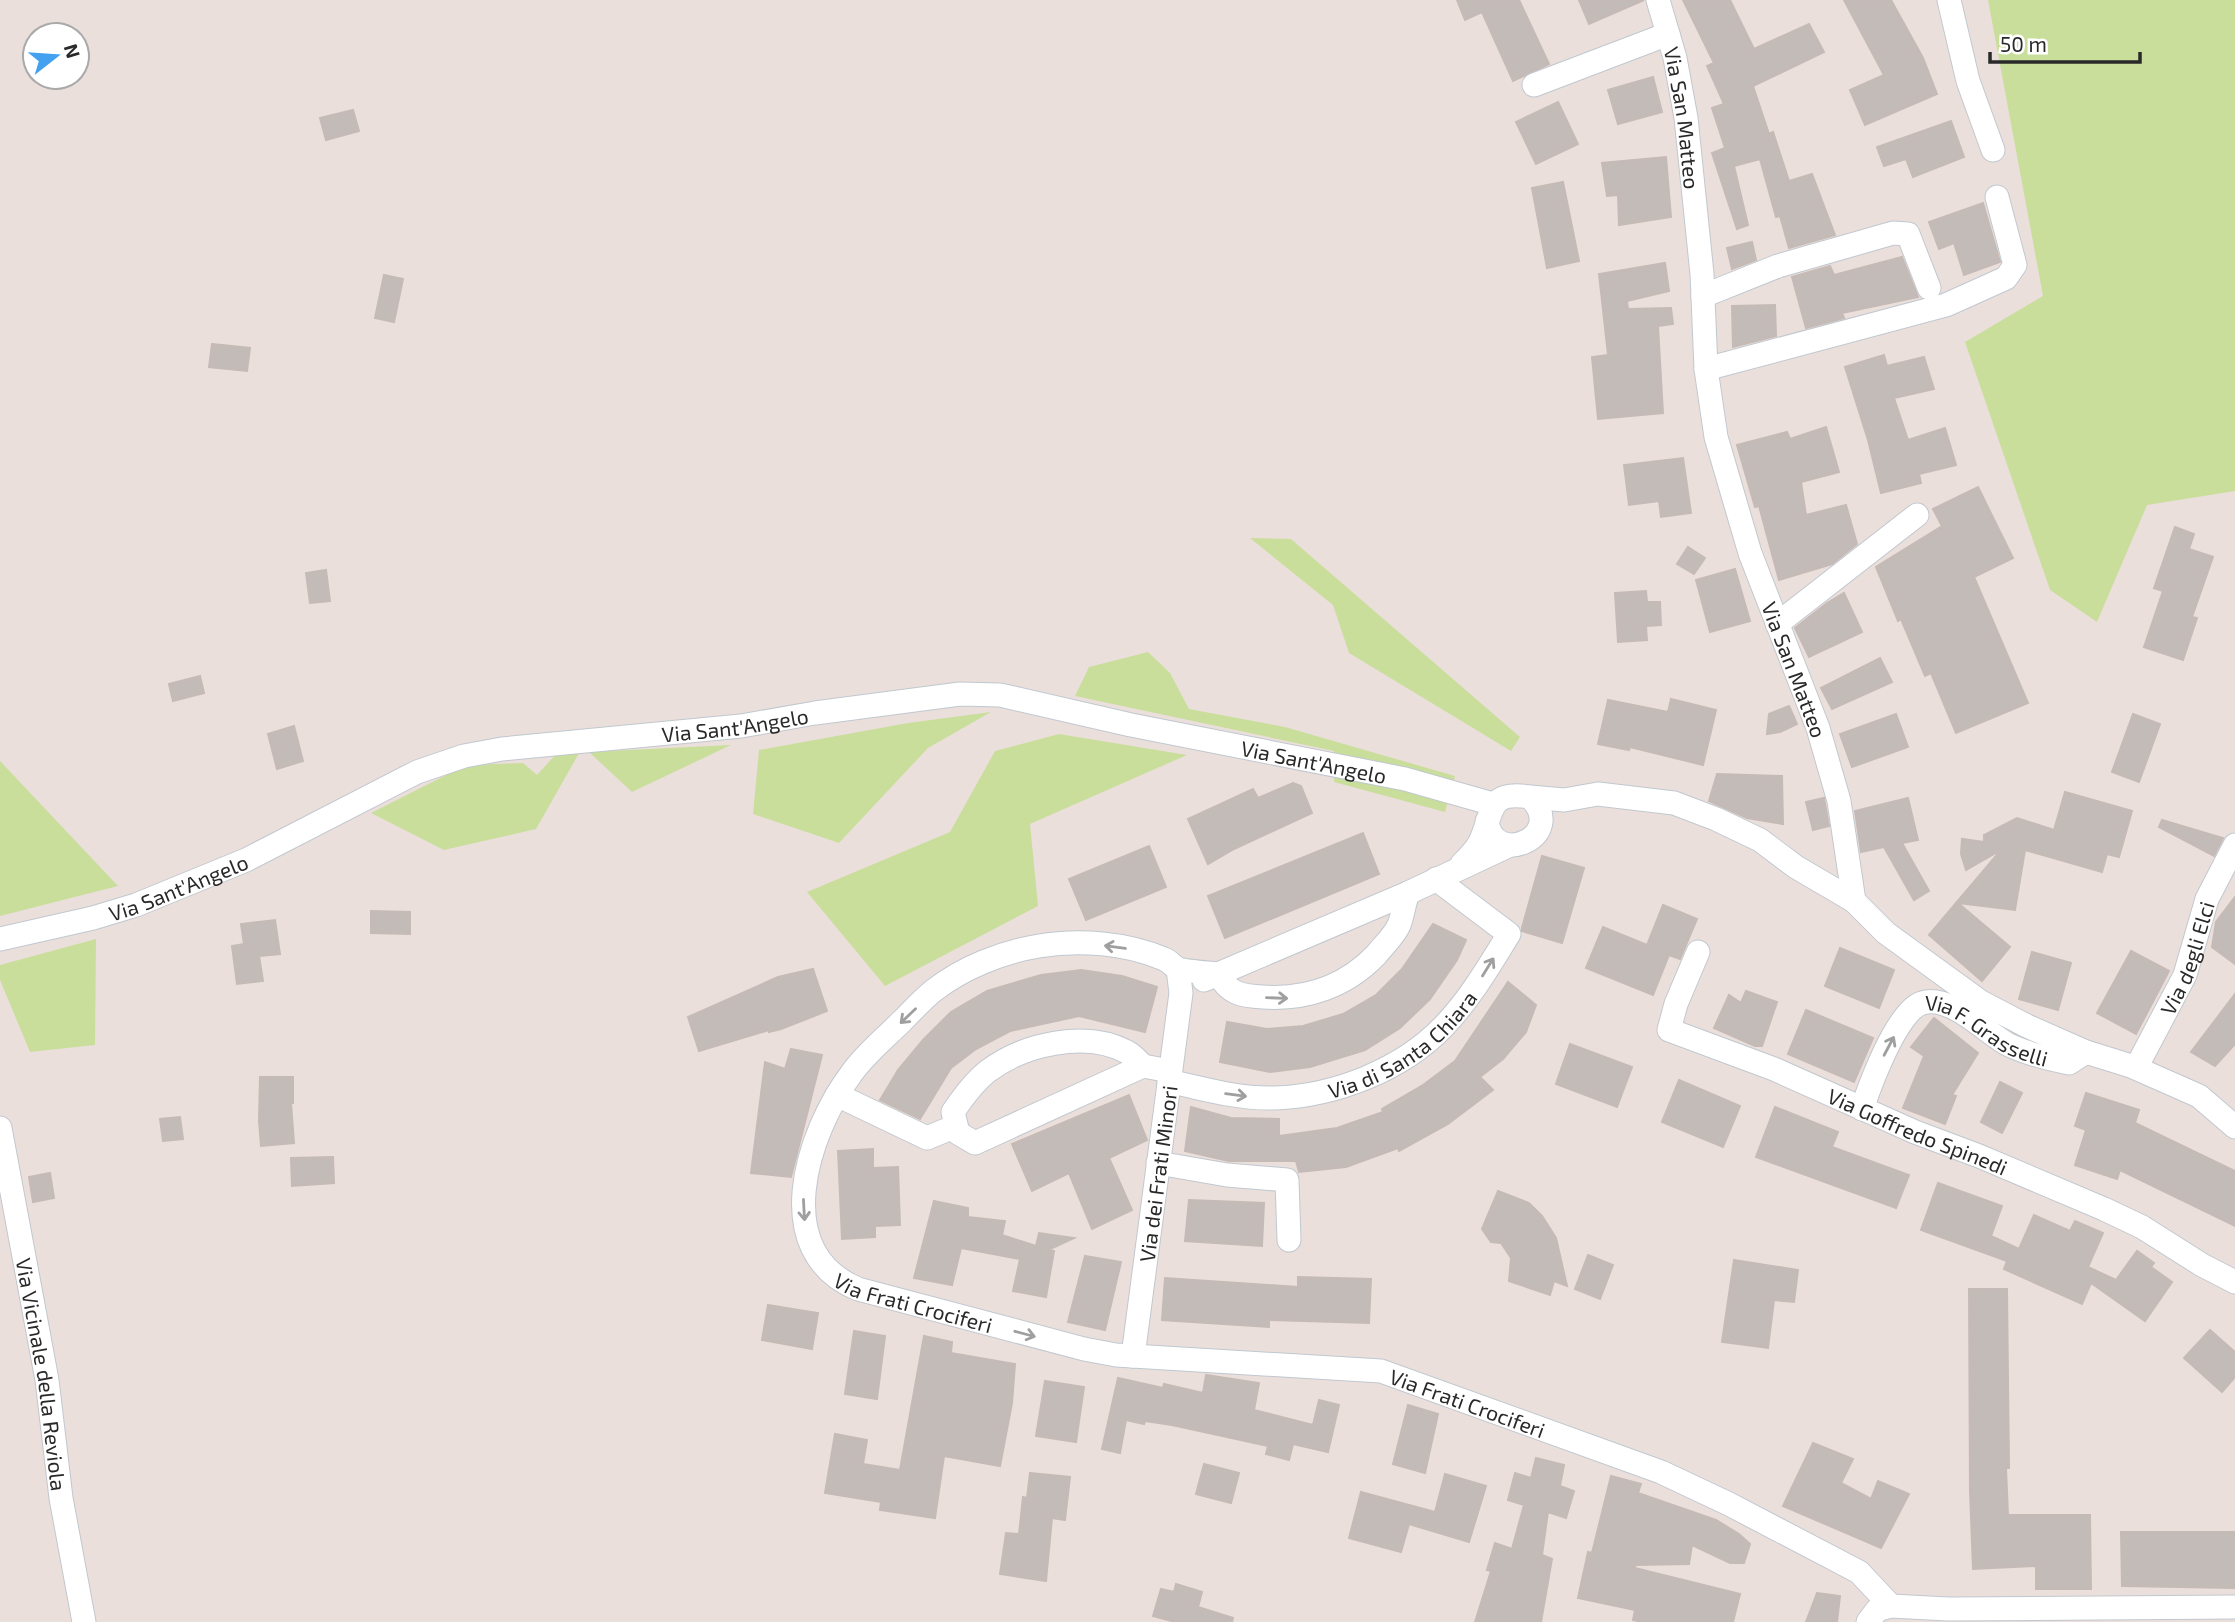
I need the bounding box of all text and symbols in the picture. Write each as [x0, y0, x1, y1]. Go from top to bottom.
north arrow [21, 21, 91, 91]
scale bar [1990, 21, 2140, 65]
text: 50 m [2000, 31, 2047, 56]
text: N [60, 41, 86, 61]
street label: Via San Matteo [1660, 44, 1706, 190]
street label: Via San Matteo [1758, 598, 1833, 740]
street label: Via Sant'Angelo [660, 702, 810, 746]
street label: Via Sant'Angelo [1239, 734, 1389, 788]
street label: Via Sant'Angelo [105, 848, 251, 925]
street label: Via degli Elci [2154, 898, 2218, 1019]
one-way arrow [1104, 940, 1127, 953]
one-way arrow [1482, 958, 1496, 978]
street label: Via di Santa Chiara [1325, 986, 1481, 1102]
street label: Via F. Grasselli [1925, 989, 2051, 1070]
one-way arrow [1265, 991, 1288, 1005]
one-way arrow [899, 1007, 916, 1024]
one-way arrow [1882, 1036, 1896, 1057]
street label: Via Goffredo Spinedi [1824, 1082, 2011, 1179]
street label: Via dei Frati Minori [1133, 1084, 1181, 1263]
one-way arrow [1224, 1088, 1247, 1101]
one-way arrow [798, 1198, 811, 1220]
street label: Via Vicinale della Reviola [12, 1256, 73, 1492]
street label: Via Frati Crociferi [830, 1267, 995, 1337]
one-way arrow [1013, 1328, 1036, 1341]
street label: Via Frati Crociferi [1387, 1363, 1549, 1442]

